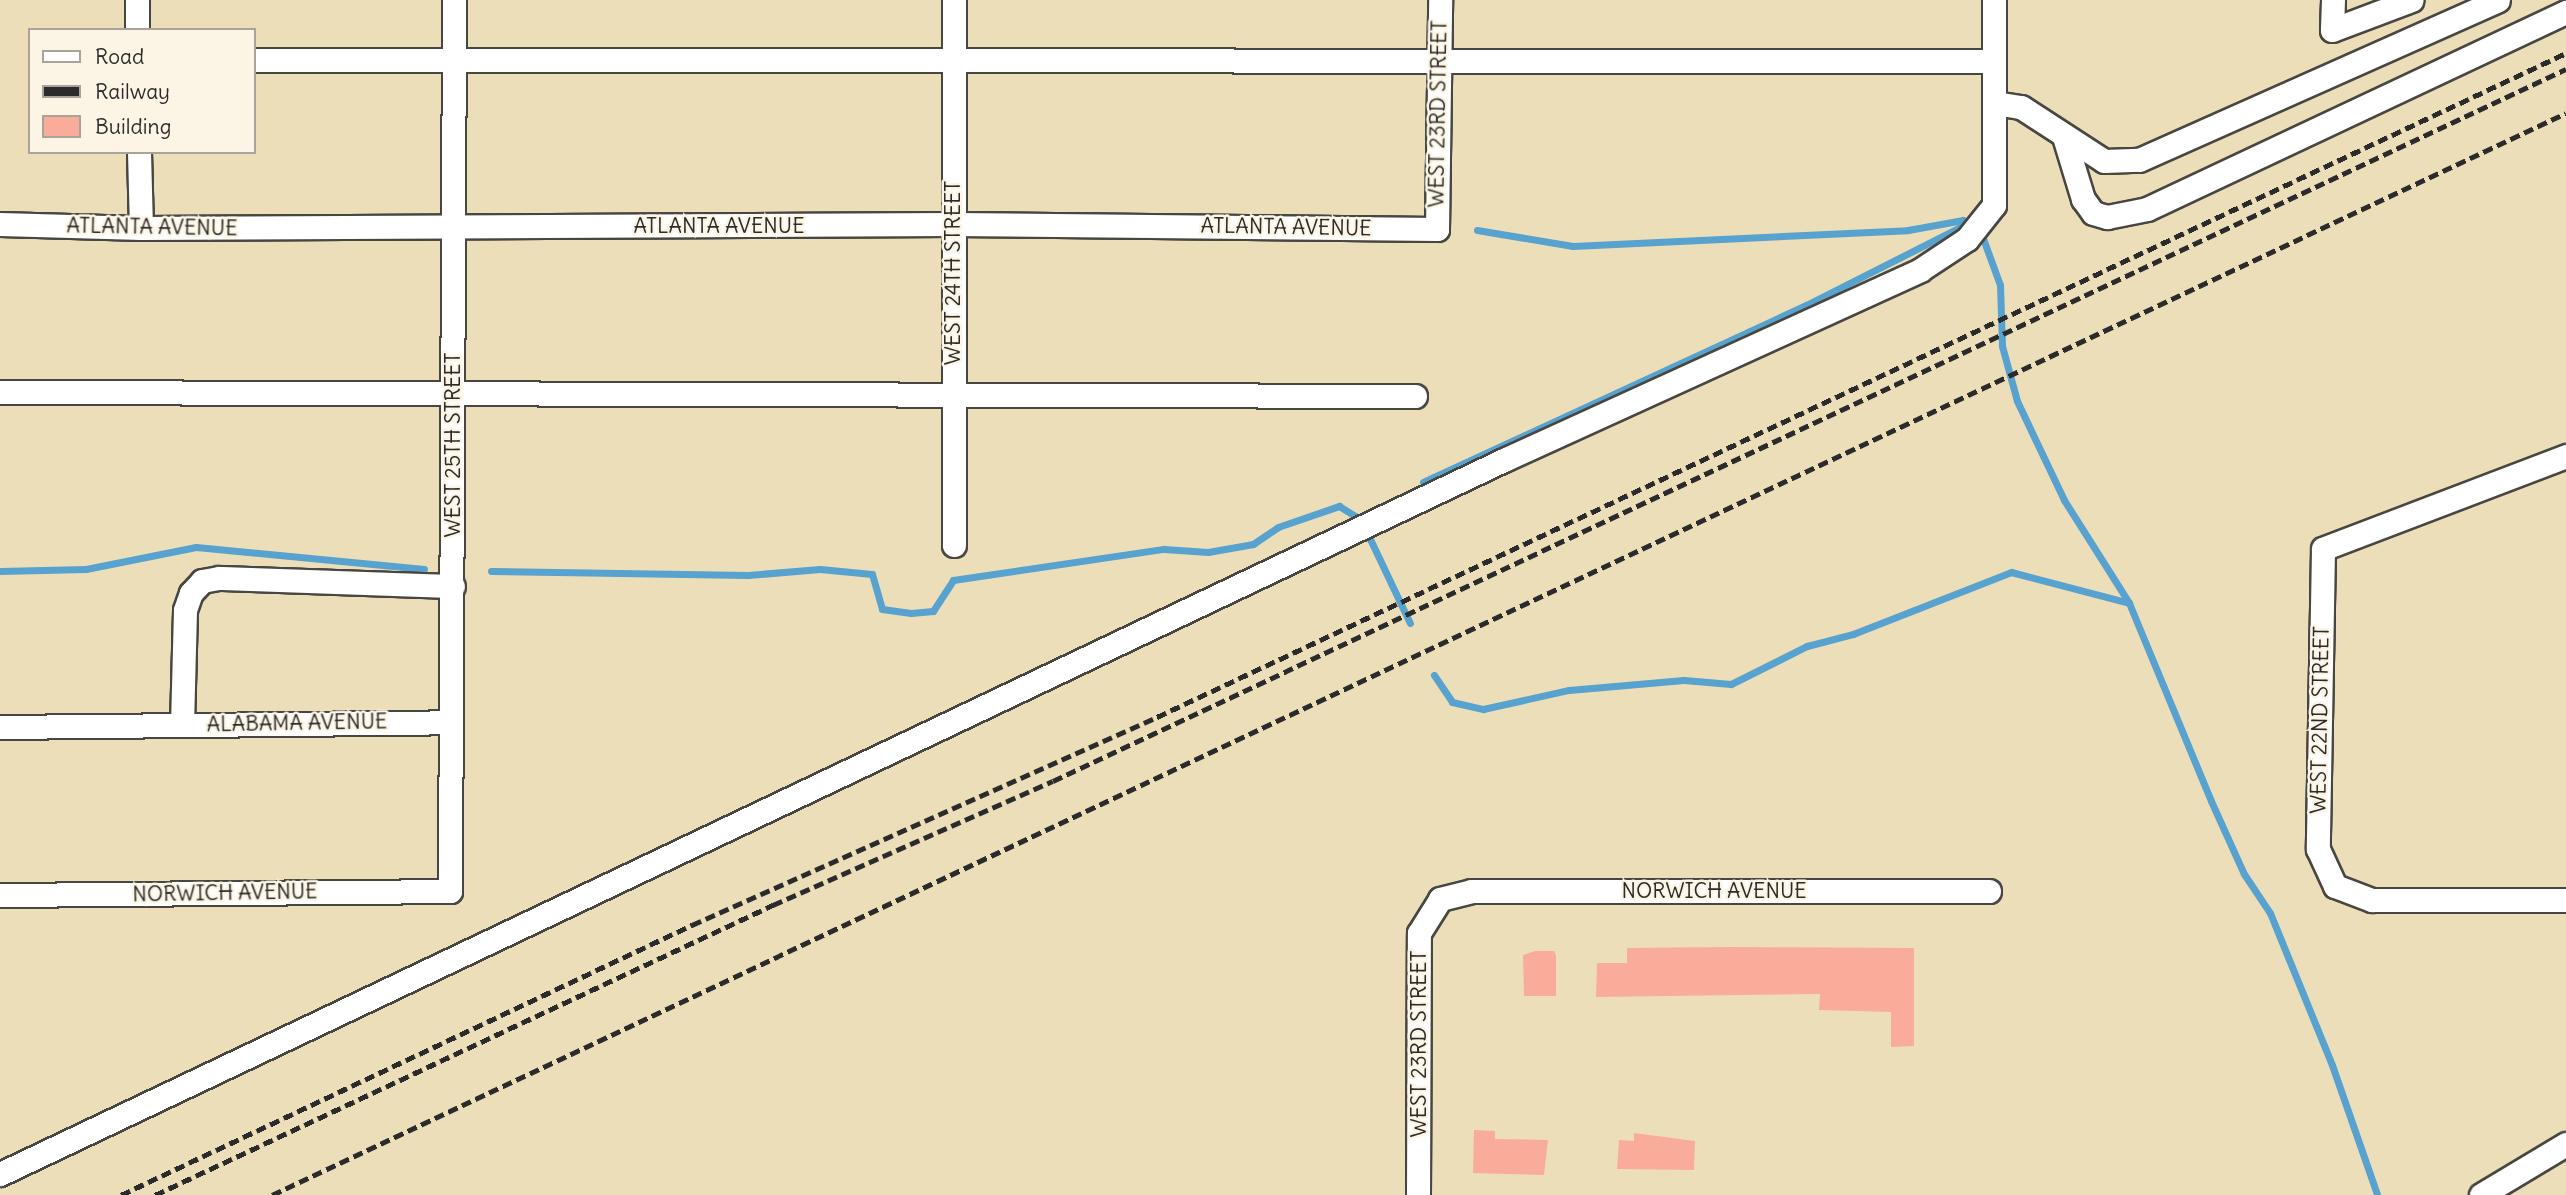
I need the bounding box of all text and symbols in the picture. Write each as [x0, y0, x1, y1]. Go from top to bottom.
street label: WEST 23RD STREET [1424, 20, 1452, 208]
legend [28, 28, 256, 154]
text: Road [95, 43, 144, 70]
text: Railway [95, 78, 170, 105]
text: Building [95, 113, 171, 140]
street label: WEST 24TH STREET [940, 181, 966, 365]
street label: ATLANTA AVENUE [66, 213, 238, 241]
street label: ATLANTA AVENUE [634, 213, 804, 239]
street label: ATLANTA AVENUE [1200, 213, 1372, 241]
street label: WEST 25TH STREET [440, 352, 466, 538]
street label: WEST 22ND STREET [2306, 626, 2334, 814]
street label: ALABAMA AVENUE [206, 709, 388, 737]
street label: NORWICH AVENUE [1621, 878, 1807, 904]
street label: NORWICH AVENUE [132, 879, 318, 907]
street label: WEST 23RD STREET [1406, 950, 1432, 1138]

